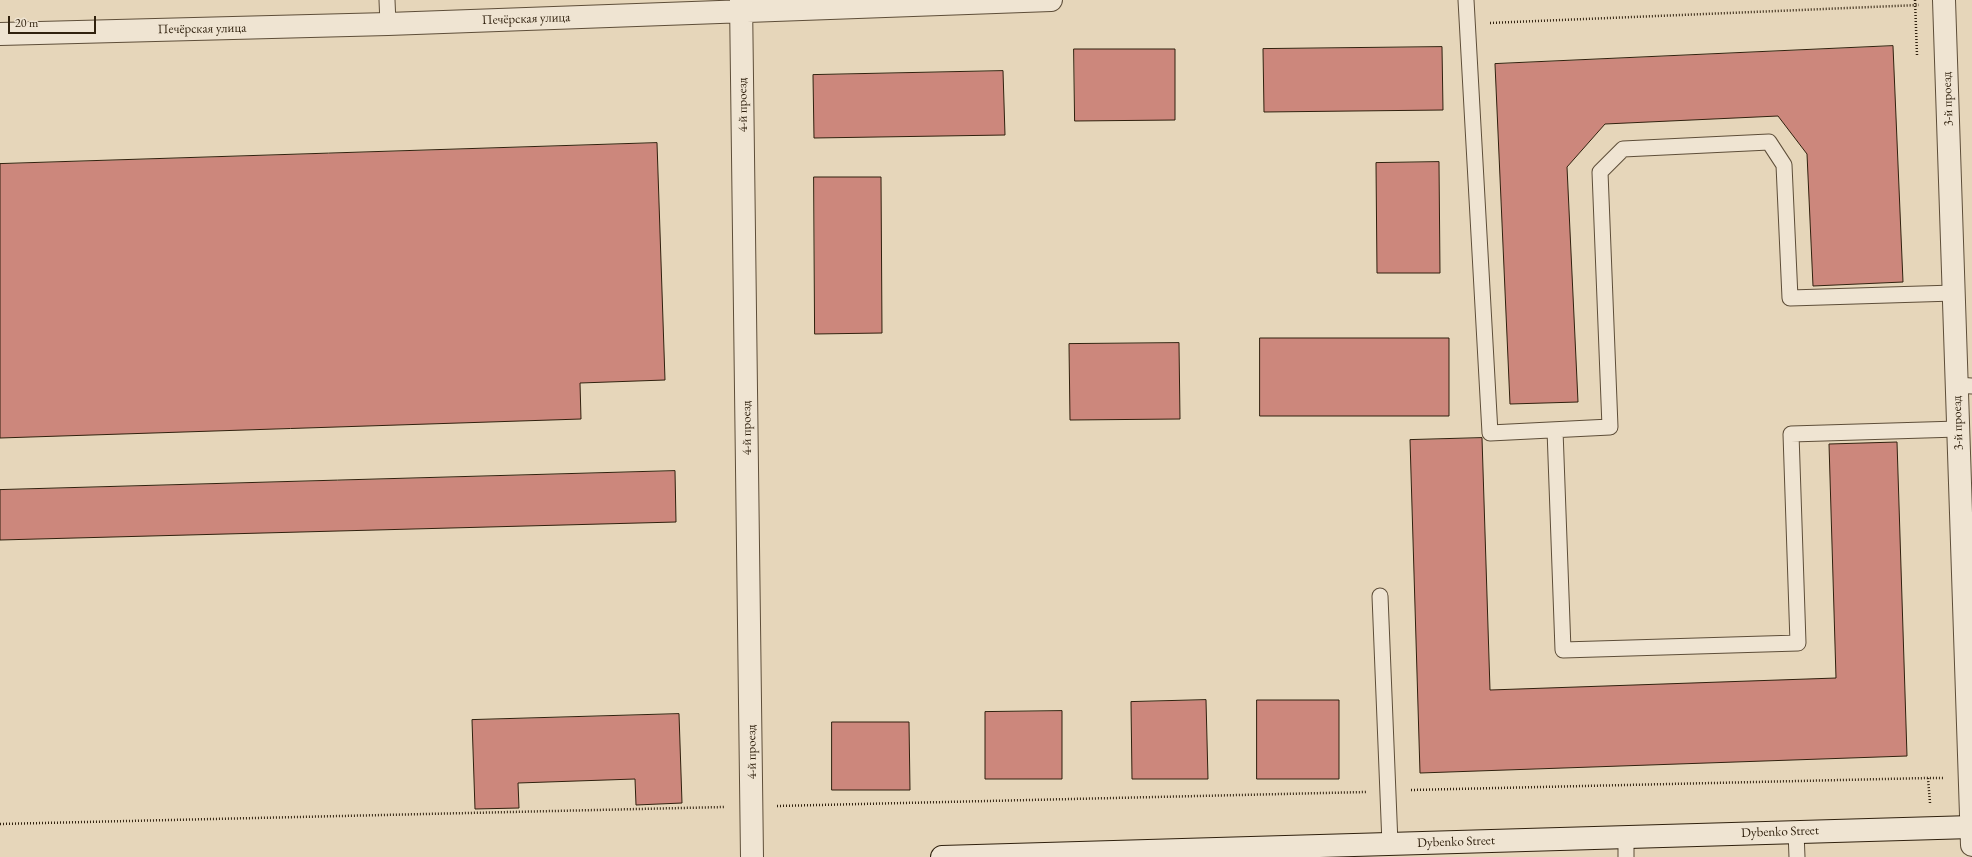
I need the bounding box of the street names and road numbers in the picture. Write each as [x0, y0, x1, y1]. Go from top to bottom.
street label: Печёрская улица [481, 10, 571, 28]
street label: Печёрская улица [158, 20, 246, 38]
street label: 3-й проезд [1939, 71, 1957, 127]
street label: 4-й проезд [735, 77, 751, 133]
street label: 3-й проезд [1949, 395, 1967, 451]
street label: 4-й проезд [739, 400, 755, 456]
street label: 4-й проезд [744, 724, 760, 780]
street label: Dybenko Street [1741, 823, 1819, 841]
street label: Dybenko Street [1417, 833, 1495, 851]

